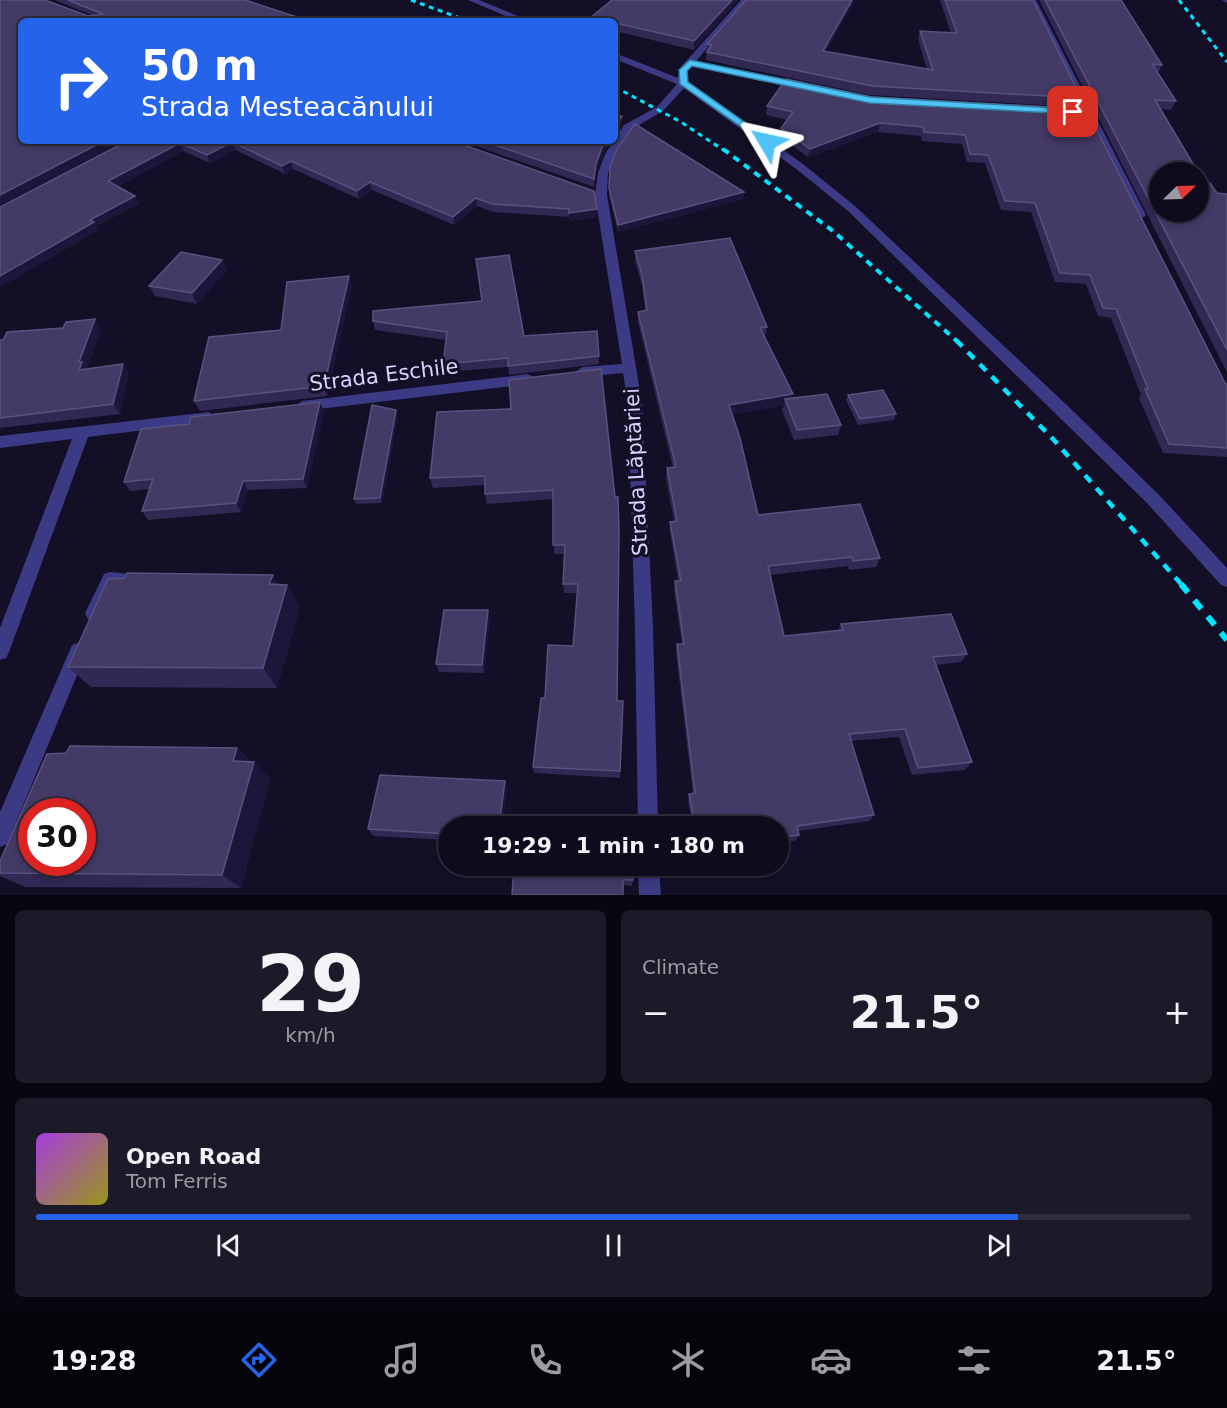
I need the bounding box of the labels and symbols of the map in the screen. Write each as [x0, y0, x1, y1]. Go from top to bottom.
pin [1047, 86, 1098, 137]
position arrow [735, 110, 799, 174]
north arrow [1149, 162, 1209, 222]
street label: Strada Eschile [308, 354, 460, 396]
street label: Strada Lăptăriei [620, 387, 652, 557]
speed limit sign: 30 [18, 798, 96, 876]

